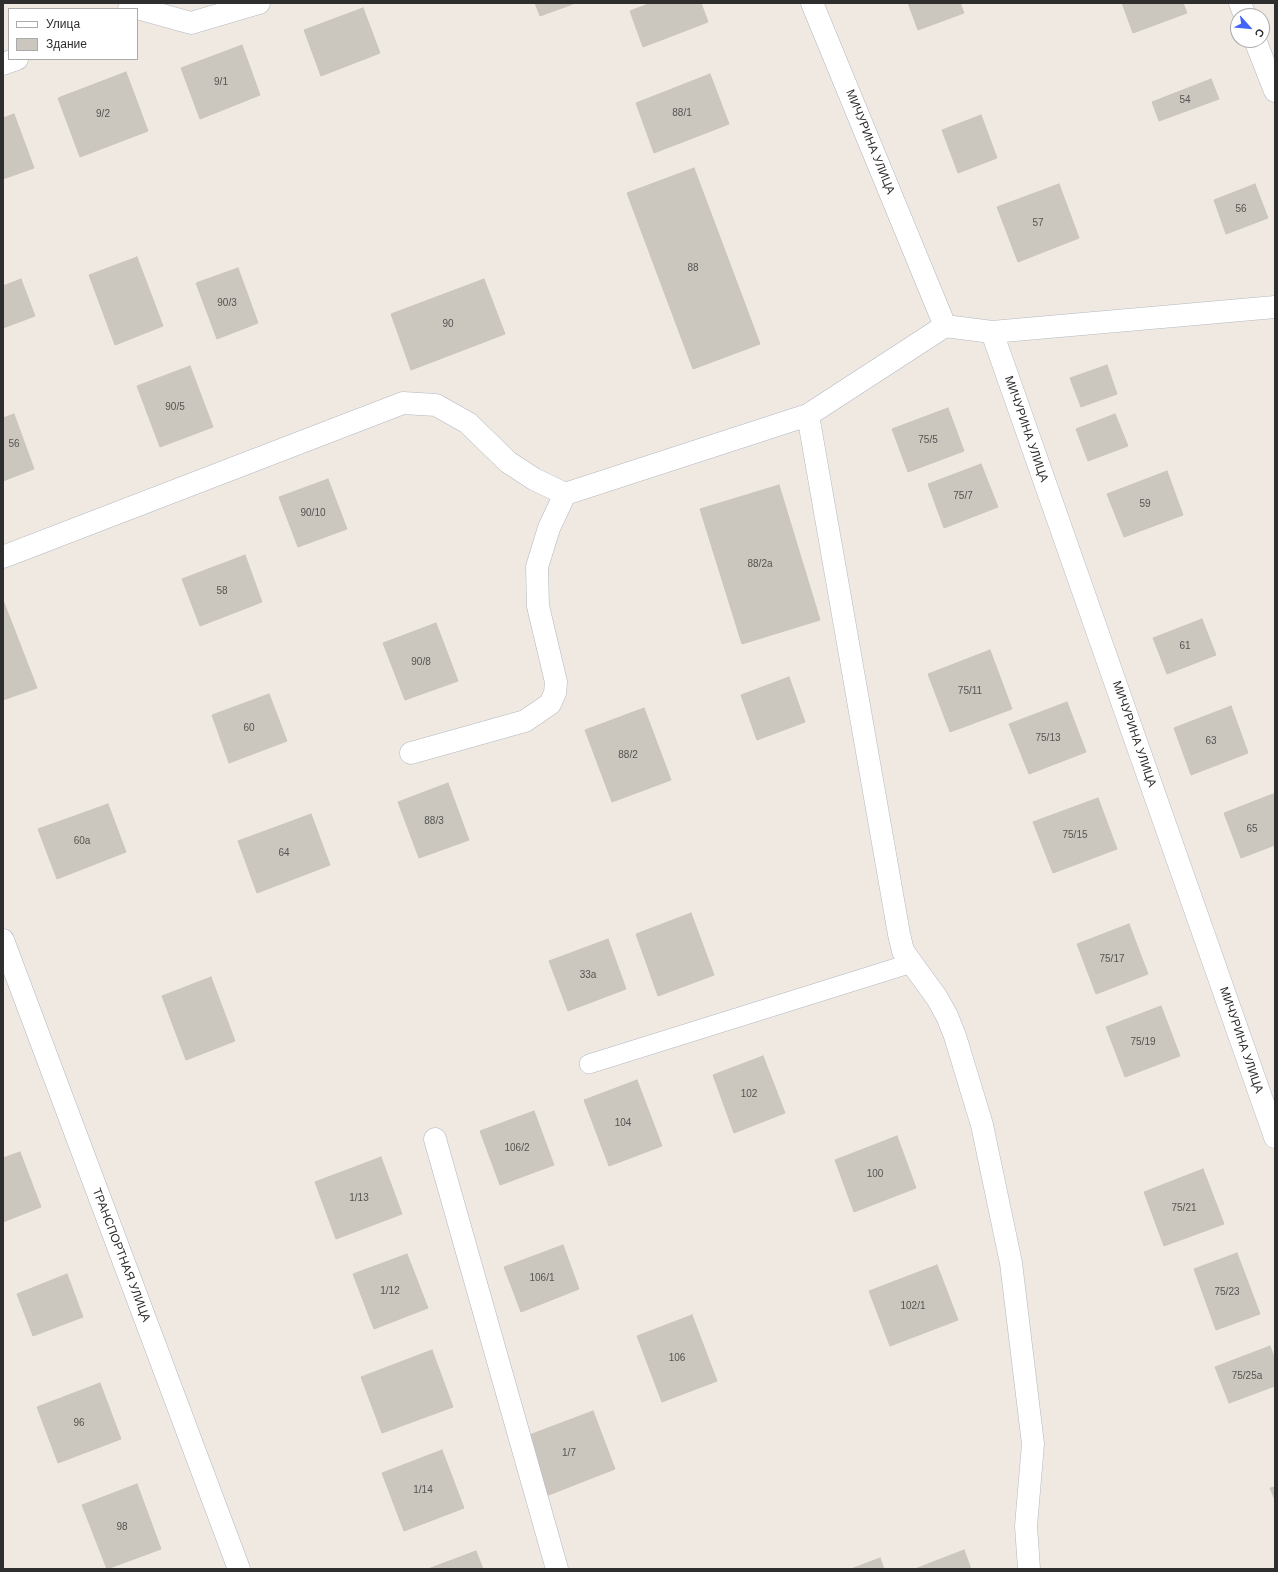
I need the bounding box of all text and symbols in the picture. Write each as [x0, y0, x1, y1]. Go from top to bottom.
legend [8, 8, 138, 60]
north arrow [1230, 8, 1270, 48]
text: Улица [46, 17, 80, 31]
text: С [1253, 27, 1267, 39]
text: Здание [46, 37, 87, 51]
house number: 9/1 [214, 76, 228, 88]
street label: МИЧУРИНА УЛИЦА [842, 88, 898, 196]
house number: 54 [1179, 94, 1191, 106]
house number: 88/1 [672, 107, 692, 119]
house number: 9/2 [96, 108, 110, 120]
house number: 56 [1235, 203, 1247, 215]
house number: 57 [1032, 217, 1044, 229]
house number: 88 [687, 262, 699, 274]
house number: 90/3 [217, 297, 237, 309]
house number: 90 [442, 318, 454, 330]
street label: МИЧУРИНА УЛИЦА [1001, 374, 1051, 484]
house number: 90/5 [165, 401, 185, 413]
house number: 75/5 [918, 434, 938, 446]
house number: 56 [8, 438, 20, 450]
house number: 75/7 [953, 490, 973, 502]
house number: 59 [1139, 498, 1151, 510]
house number: 90/10 [300, 507, 326, 519]
house number: 88/2а [747, 558, 773, 570]
house number: 58 [216, 585, 228, 597]
house number: 61 [1179, 640, 1191, 652]
house number: 90/8 [411, 656, 431, 668]
street label: МИЧУРИНА УЛИЦА [1109, 679, 1159, 789]
house number: 75/11 [958, 685, 982, 697]
house number: 60 [243, 722, 255, 734]
house number: 75/13 [1035, 732, 1061, 744]
house number: 63 [1205, 735, 1217, 747]
house number: 88/2 [618, 749, 638, 761]
house number: 88/3 [424, 815, 444, 827]
house number: 65 [1246, 823, 1258, 835]
house number: 75/15 [1062, 829, 1088, 841]
house number: 60а [74, 835, 90, 847]
house number: 64 [278, 847, 290, 859]
house number: 75/17 [1099, 953, 1125, 965]
house number: 33а [580, 969, 596, 981]
street label: МИЧУРИНА УЛИЦА [1216, 985, 1266, 1095]
house number: 75/19 [1130, 1036, 1156, 1048]
house number: 102 [741, 1088, 757, 1100]
house number: 104 [615, 1117, 631, 1129]
house number: 106/2 [504, 1142, 530, 1154]
house number: 100 [867, 1168, 883, 1180]
street label: ТРАНСПОРТНАЯ УЛИЦА [89, 1186, 153, 1324]
house number: 1/13 [349, 1192, 369, 1204]
house number: 75/21 [1171, 1202, 1197, 1214]
house number: 106/1 [529, 1272, 555, 1284]
house number: 1/12 [380, 1285, 400, 1297]
house number: 75/23 [1214, 1286, 1240, 1298]
house number: 102/1 [900, 1300, 926, 1312]
house number: 106 [669, 1352, 685, 1364]
house number: 75/25а [1232, 1370, 1262, 1382]
house number: 96 [73, 1417, 85, 1429]
house number: 1/7 [562, 1447, 576, 1459]
house number: 1/14 [413, 1484, 433, 1496]
house number: 98 [116, 1521, 128, 1533]

